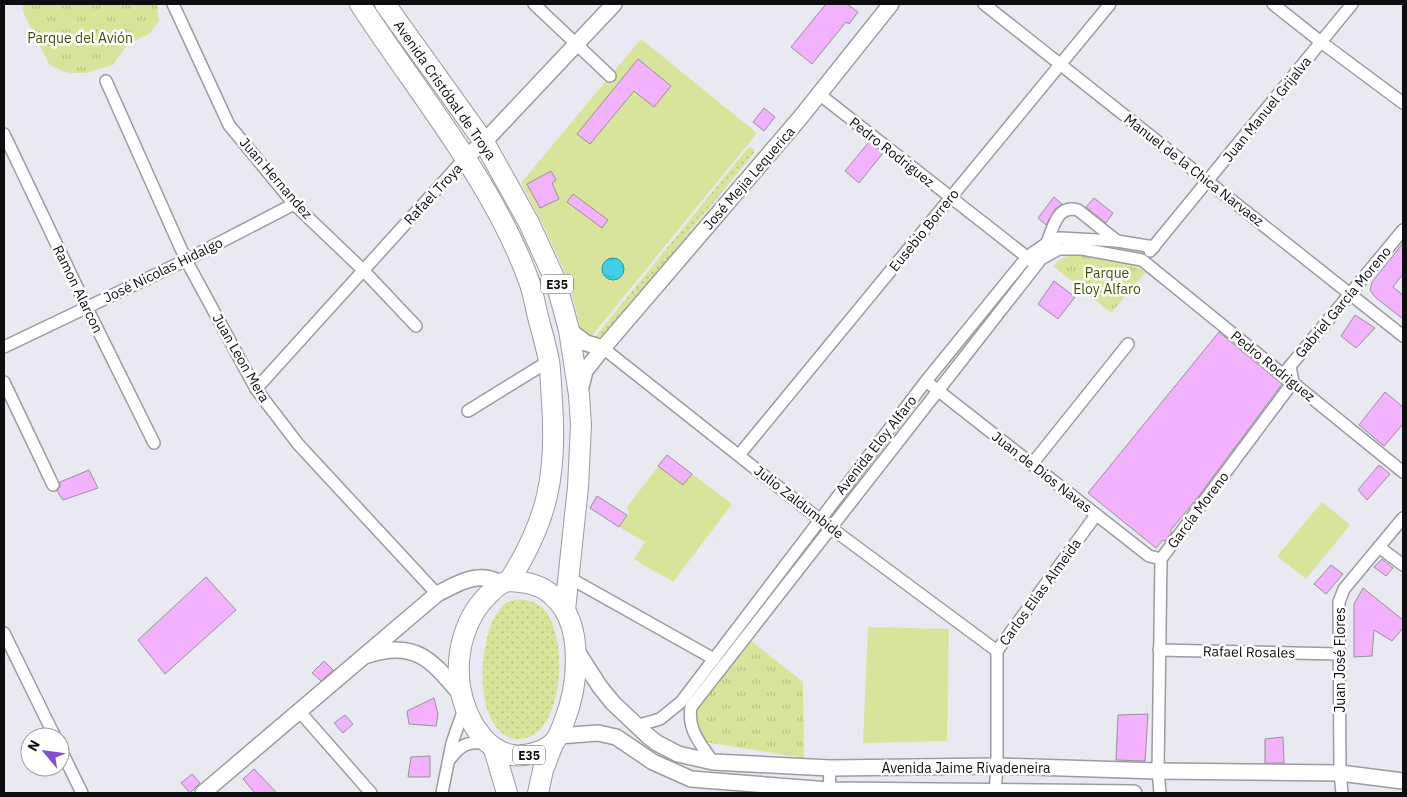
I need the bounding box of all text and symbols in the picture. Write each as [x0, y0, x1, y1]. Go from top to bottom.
street label: Avenida Cristóbal de Troya [390, 17, 500, 164]
park label: Parque del Avión [27, 29, 133, 47]
street label: Juan Manuel Grijalva [1219, 52, 1315, 165]
street label: Manuel de la Chica Narvaez [1121, 110, 1268, 230]
street label: Pedro Rodriguez [846, 113, 939, 191]
street label: José Mejia Lequerica [699, 122, 799, 233]
street label: Juan Hernandez [236, 134, 317, 223]
street label: Rafael Troya [400, 159, 466, 229]
street label: Eusebio Borrero [885, 185, 963, 275]
street label: José Nicolas Hidalgo [100, 233, 226, 307]
street label: Ramon Alarcon [49, 242, 107, 336]
street label: Gabriel García Moreno [1291, 242, 1395, 361]
park label: Parque Eloy Alfaro [1073, 264, 1141, 298]
road number: E35 [541, 274, 573, 294]
street label: Juan Leon Mera [208, 311, 274, 406]
street label: Pedro Rodriguez [1227, 327, 1319, 406]
street label: Avenida Eloy Alfaro [832, 392, 921, 498]
street label: Juan de Dios Navas [988, 427, 1096, 517]
street label: Julio Zaldumbide [751, 461, 848, 543]
street label: García Moreno [1163, 468, 1233, 552]
street label: Carlos Elias Almeida [995, 535, 1085, 649]
street label: Juan José Flores [1331, 607, 1349, 713]
street label: Rafael Rosales [1203, 642, 1295, 662]
north arrow [20, 727, 70, 777]
text: N [23, 737, 44, 754]
road number: E35 [513, 746, 545, 764]
street label: Avenida Jaime Rivadeneira [881, 759, 1051, 777]

